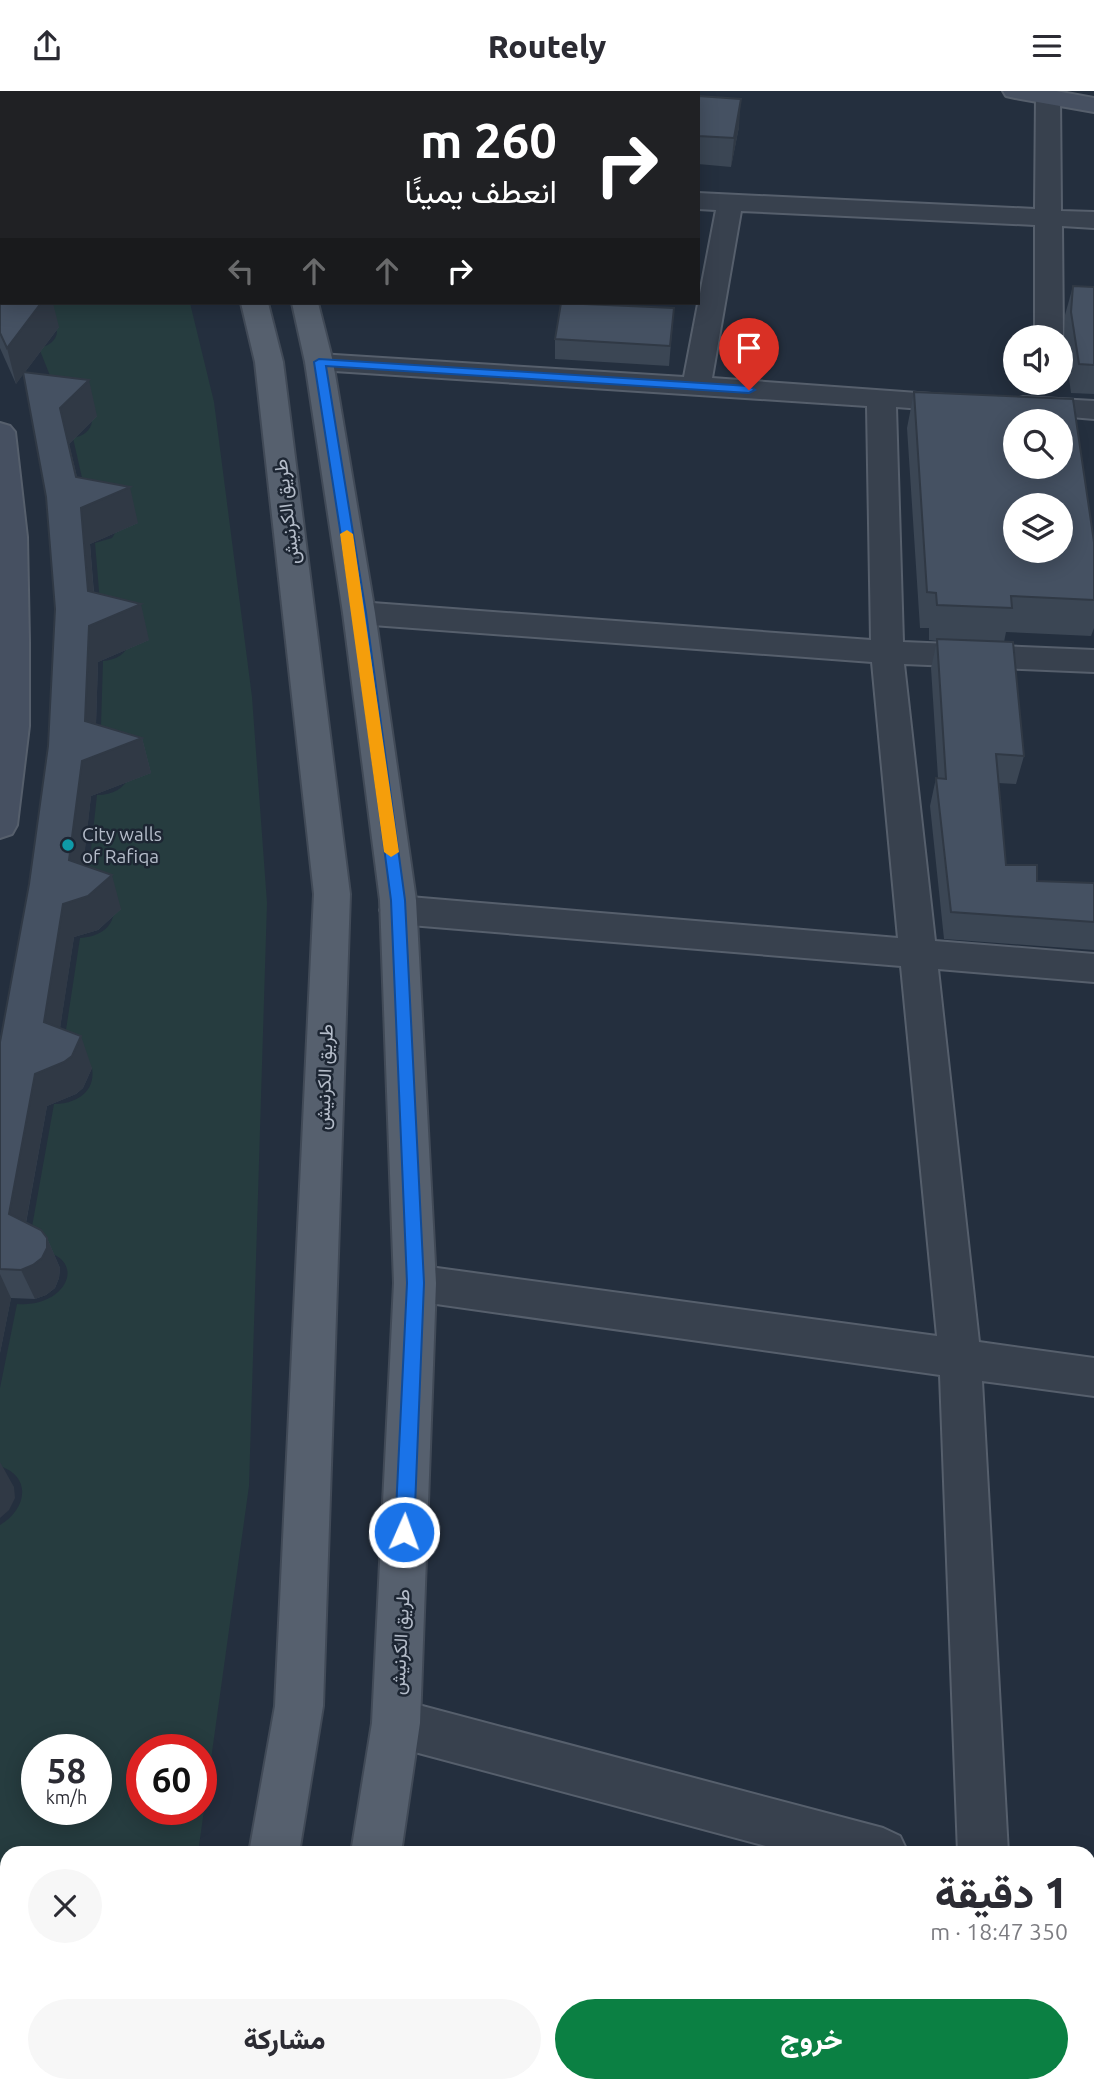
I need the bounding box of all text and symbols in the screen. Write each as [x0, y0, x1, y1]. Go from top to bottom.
icon: share [28, 27, 66, 65]
icon: menu [1028, 27, 1066, 65]
text: Routely [488, 28, 606, 64]
text: 260 m [420, 112, 557, 167]
icon: right [581, 119, 672, 210]
text: انعطف يمينًا [404, 173, 557, 209]
icon: left [222, 252, 260, 290]
icon: ahead [295, 252, 333, 290]
icon: ahead [368, 252, 406, 290]
icon: right [441, 252, 479, 290]
pin [719, 318, 779, 390]
map controls [1003, 325, 1073, 563]
button: sound [1003, 325, 1073, 395]
icon: arrive [730, 329, 768, 367]
button: search [1003, 409, 1073, 479]
street label: طريق الكرنيش [269, 458, 304, 566]
button: layers [1003, 493, 1073, 563]
place label: City walls of Rafiqa [82, 823, 162, 867]
marker: City walls of Rafiqa [60, 837, 76, 853]
street label: طريق الكرنيش [311, 1024, 338, 1130]
position arrow [367, 1495, 441, 1569]
street label: طريق الكرنيش [386, 1588, 415, 1696]
speed limit sign: 60 [126, 1734, 217, 1825]
text: 58 [47, 1750, 86, 1790]
text: km/h [46, 1787, 87, 1807]
button: close [28, 1869, 102, 1943]
text: 1 دقيقة [935, 1869, 1068, 1916]
text: 350 m · 18:47 [930, 1919, 1068, 1944]
button: مشاركة [28, 1999, 541, 2079]
button: خروج [555, 1999, 1068, 2079]

